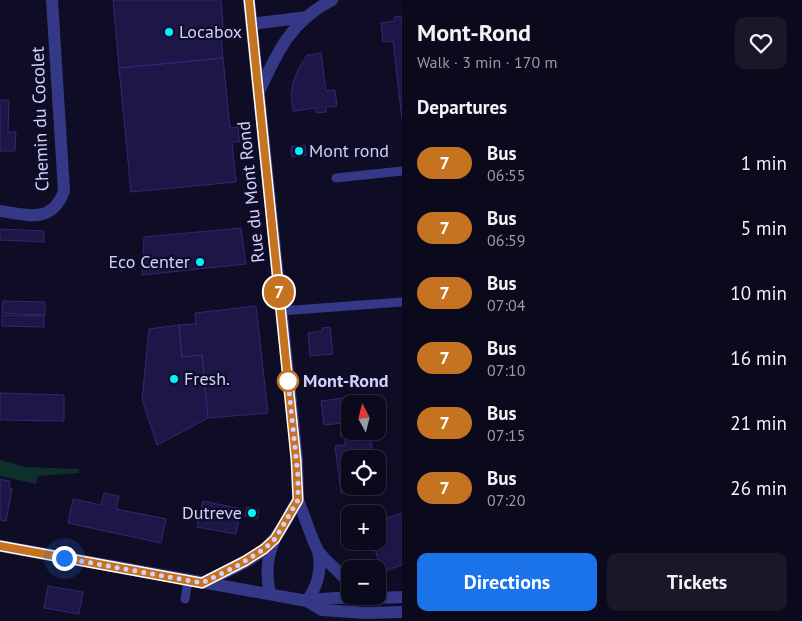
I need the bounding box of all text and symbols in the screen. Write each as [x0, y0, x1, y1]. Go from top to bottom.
text: Mont-Rond [417, 17, 531, 48]
button: heart [735, 17, 787, 69]
place label: Locabox [179, 20, 242, 43]
marker: Locabox [163, 26, 175, 38]
street label: Chemin du Cocolet [25, 46, 54, 192]
text: Walk · 3 min · 170 m [417, 52, 557, 72]
text: Departures [417, 95, 507, 119]
street label: Rue du Mont Rond [232, 120, 269, 264]
place label: Mont rond [309, 139, 389, 162]
text: Bus [487, 141, 516, 165]
marker: Mont rond [293, 145, 305, 157]
text: 7 [439, 151, 450, 174]
text: 1 min [741, 151, 787, 175]
text: 06:55 [487, 165, 525, 185]
text: Bus [487, 206, 516, 230]
text: 7 [439, 216, 450, 239]
text: 5 min [741, 216, 787, 240]
text: 06:59 [487, 230, 525, 250]
place label: Eco Center [108, 250, 190, 273]
marker: Eco Center [194, 256, 206, 268]
text: Bus [487, 271, 516, 295]
line badge: 7 [263, 276, 295, 308]
text: 7 [274, 280, 284, 303]
text: 7 [439, 281, 450, 304]
text: 10 min [730, 281, 787, 305]
text: 07:04 [487, 295, 525, 315]
text: Bus [487, 336, 516, 360]
text: 7 [439, 346, 450, 369]
text: 16 min [730, 346, 787, 370]
text: 07:10 [487, 360, 525, 380]
place label: Fresh. [184, 367, 230, 390]
place label: Mont-Rond [303, 369, 389, 392]
marker: Mont-Rond [277, 370, 299, 392]
marker: Fresh. [168, 373, 180, 385]
north arrow [341, 395, 386, 440]
map controls [341, 395, 386, 605]
text: Bus [487, 401, 516, 425]
text: 7 [439, 411, 450, 434]
text: 21 min [730, 411, 787, 435]
text: 07:15 [487, 425, 525, 445]
button: locate [341, 450, 386, 495]
text: Bus [487, 466, 516, 490]
text: 7 [439, 476, 450, 499]
text: 26 min [730, 476, 787, 500]
text: 07:20 [487, 490, 525, 510]
place label: Dutreve [182, 501, 242, 524]
button: + [341, 505, 386, 550]
marker: Dutreve [246, 507, 258, 519]
your location [52, 546, 77, 571]
button: Directions [417, 553, 597, 611]
button: Tickets [607, 553, 787, 611]
button: − [341, 560, 386, 605]

